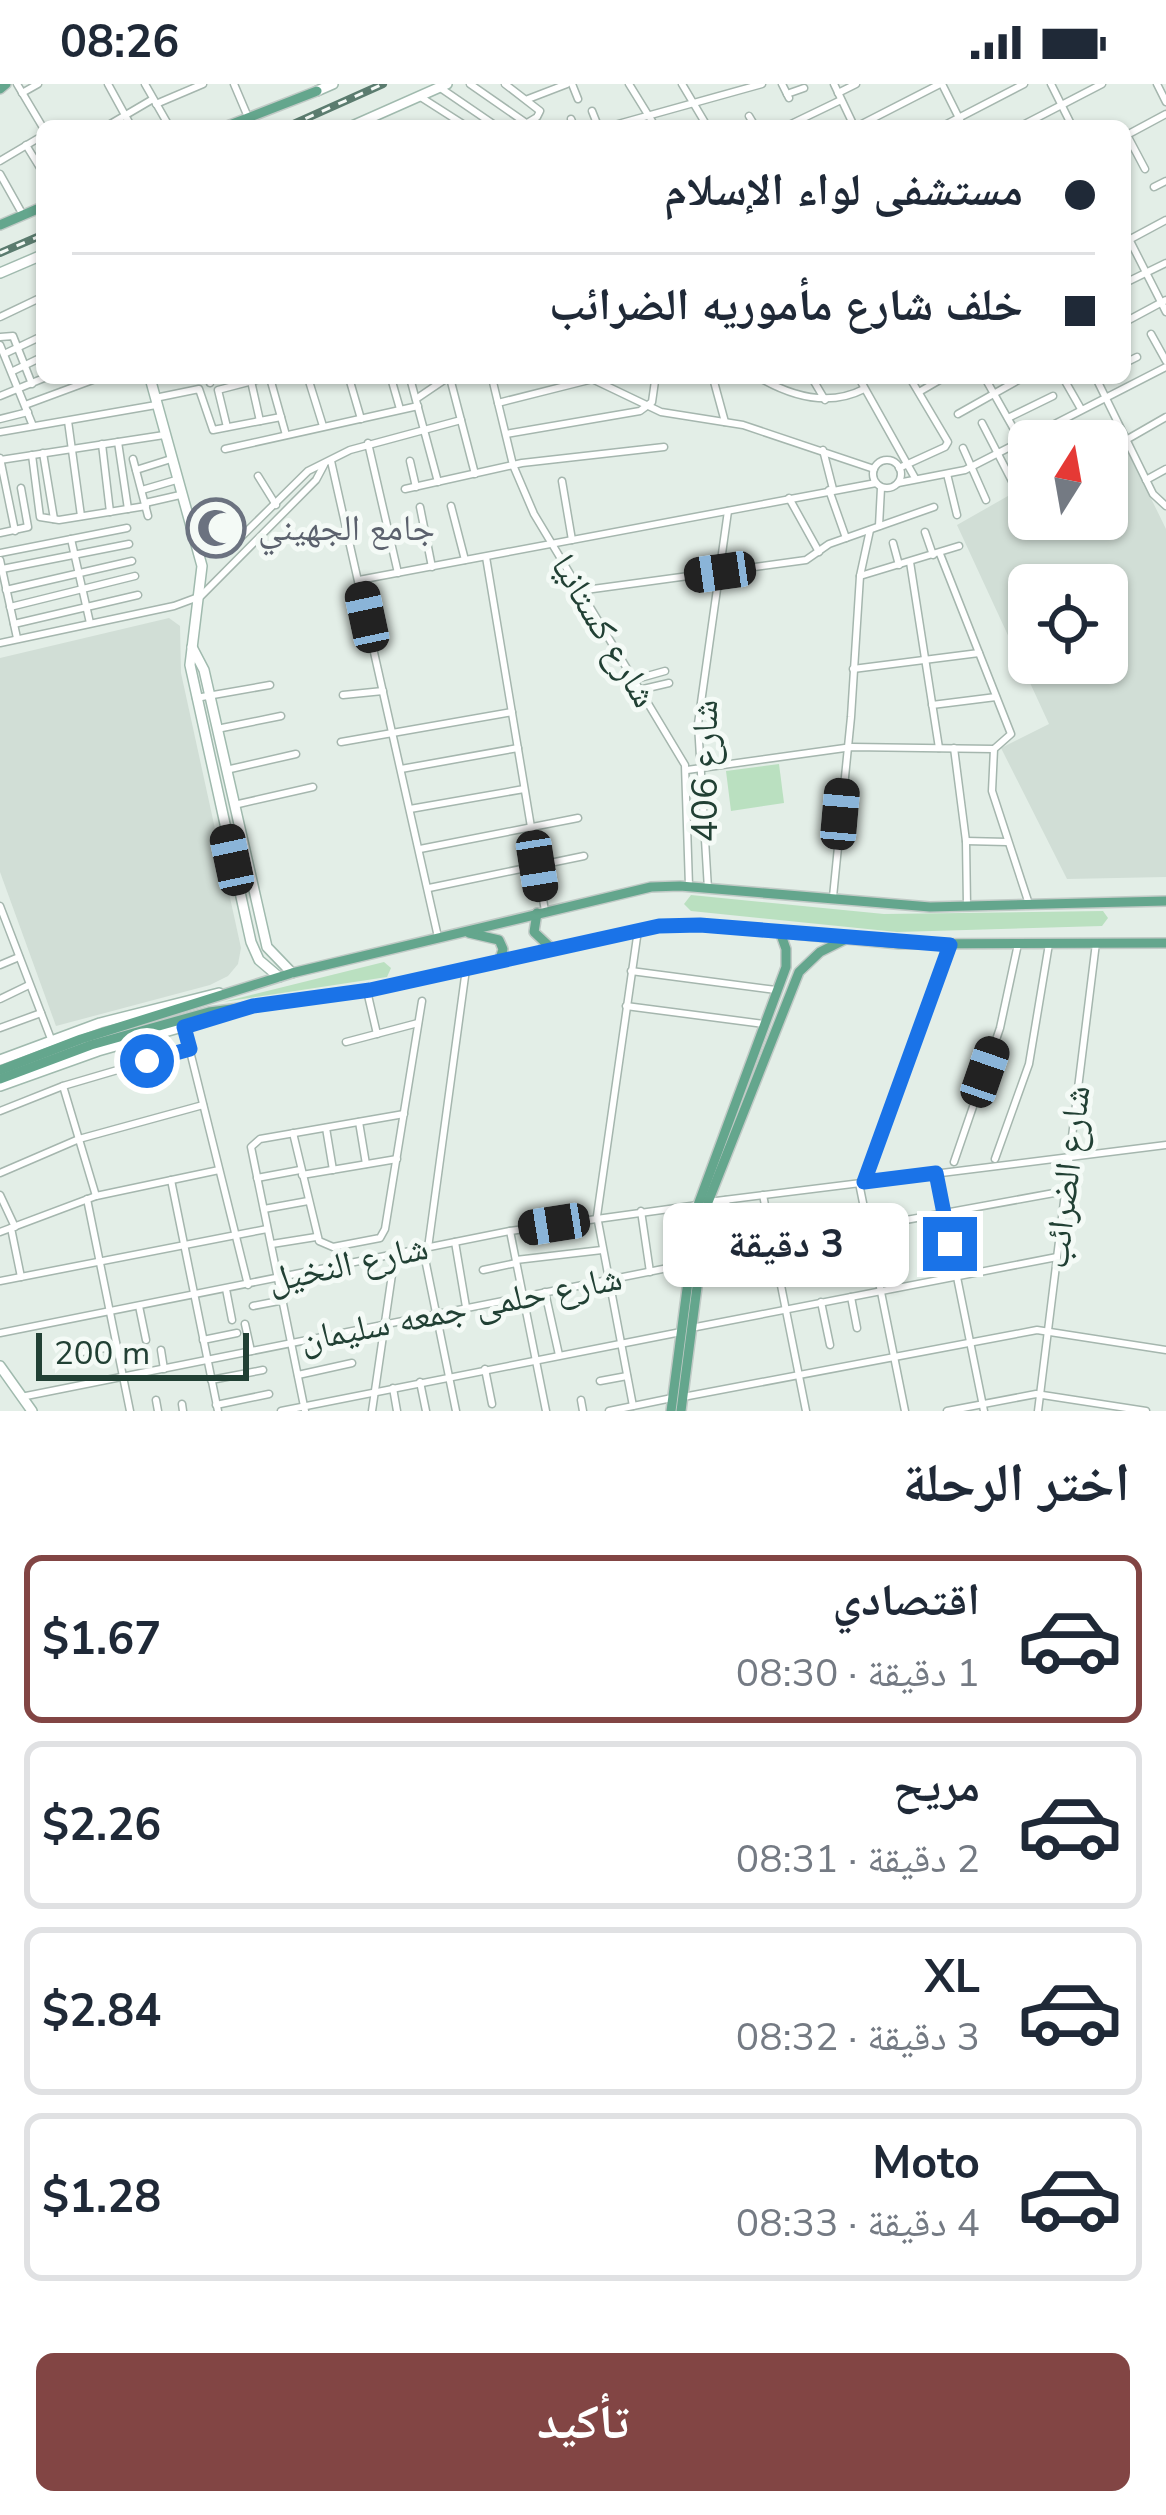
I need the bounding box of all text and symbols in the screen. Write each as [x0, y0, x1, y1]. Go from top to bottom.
text: 08:26 [60, 12, 179, 73]
text: مستشفى لواء الإسلام [664, 160, 1023, 221]
text: خلف شارع مأموريه الضرائب [549, 275, 1023, 336]
north arrow [1008, 420, 1128, 540]
map controls [1008, 420, 1128, 684]
mosque icon: جامع الجهيني [185, 497, 247, 559]
place label: جامع الجهيني [258, 504, 435, 556]
street label: شارع كستانيا [539, 545, 669, 717]
car [682, 549, 758, 595]
button: locate [1008, 564, 1128, 684]
car [342, 578, 392, 656]
street label: شارع 406 [681, 700, 730, 842]
car [819, 777, 861, 851]
car [207, 821, 257, 899]
car [514, 828, 560, 904]
car [956, 1032, 1014, 1112]
route start [120, 1034, 174, 1088]
street label: شارع الضرائب [1031, 1083, 1103, 1271]
car [516, 1201, 592, 1247]
callout: 3 دقيقة [662, 1202, 908, 1286]
route end [923, 1217, 977, 1271]
text: 3 دقيقة [728, 1218, 844, 1271]
street label: شارع النخيل [263, 1223, 433, 1305]
street label: شارع حلمى جمعه سليمان [296, 1254, 626, 1364]
scale bar [36, 1327, 249, 1380]
text: 200 m [54, 1331, 150, 1376]
text: اختر الرحلة [902, 1446, 1130, 1520]
text: اقتصادي [833, 1570, 980, 1631]
icon: car [1016, 1585, 1124, 1693]
text: $1.67 [42, 1609, 161, 1670]
text: 1 دقيقة · 08:30 [736, 1647, 980, 1700]
text: مريح [893, 1756, 980, 1817]
icon: car [1016, 1771, 1124, 1879]
text: $2.26 [42, 1795, 161, 1856]
text: 2 دقيقة · 08:31 [736, 1833, 980, 1886]
text: XL [924, 1947, 980, 2008]
icon: car [1016, 1957, 1124, 2065]
text: $2.84 [42, 1981, 161, 2042]
text: 3 دقيقة · 08:32 [736, 2011, 980, 2064]
text: Moto [872, 2133, 980, 2194]
icon: car [1016, 2143, 1124, 2251]
text: $1.28 [42, 2167, 161, 2228]
text: 4 دقيقة · 08:33 [736, 2197, 980, 2250]
button: تأكيد [36, 2353, 1130, 2491]

